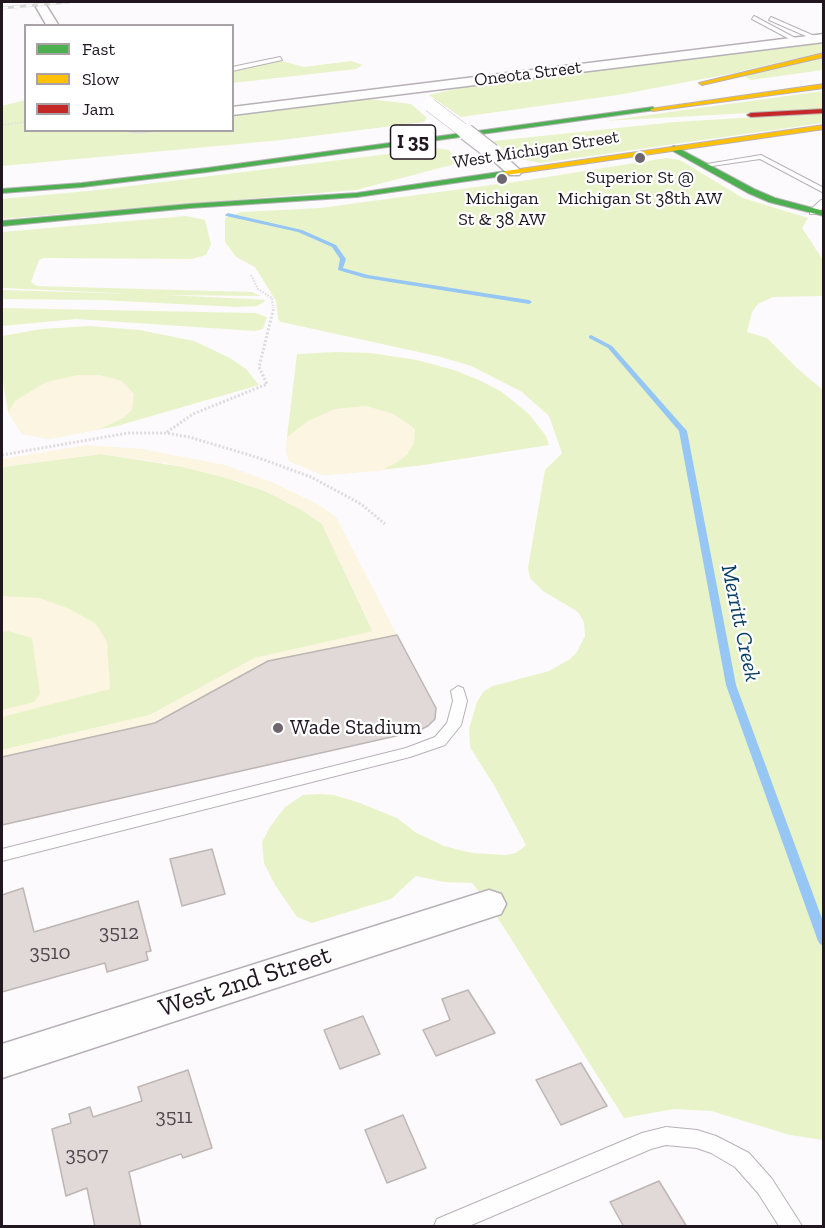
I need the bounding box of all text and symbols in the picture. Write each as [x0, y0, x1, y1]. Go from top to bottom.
legend [24, 24, 234, 132]
text: Fast [82, 38, 115, 60]
street label: Oneota Street [473, 57, 583, 91]
text: Slow [82, 68, 119, 90]
text: Jam [82, 98, 114, 120]
road number: I 35 [390, 125, 436, 159]
street label: West Michigan Street [451, 126, 621, 174]
marker: Superior St @ Michigan St 38th AW [633, 151, 647, 165]
place label: Superior St @ Michigan St 38th AW [558, 167, 722, 210]
marker: Michigan St & 38 AW [495, 172, 509, 186]
place label: Michigan St & 38 AW [458, 188, 546, 230]
water label: Merritt Creek [715, 562, 765, 684]
place label: Wade Stadium [290, 715, 421, 741]
marker: Wade Stadium [271, 721, 285, 735]
house number: 3512 [99, 920, 139, 946]
street label: West 2nd Street [155, 939, 335, 1025]
house number: 3510 [29, 940, 71, 966]
house number: 3511 [155, 1104, 193, 1130]
house number: 3507 [65, 1142, 109, 1168]

